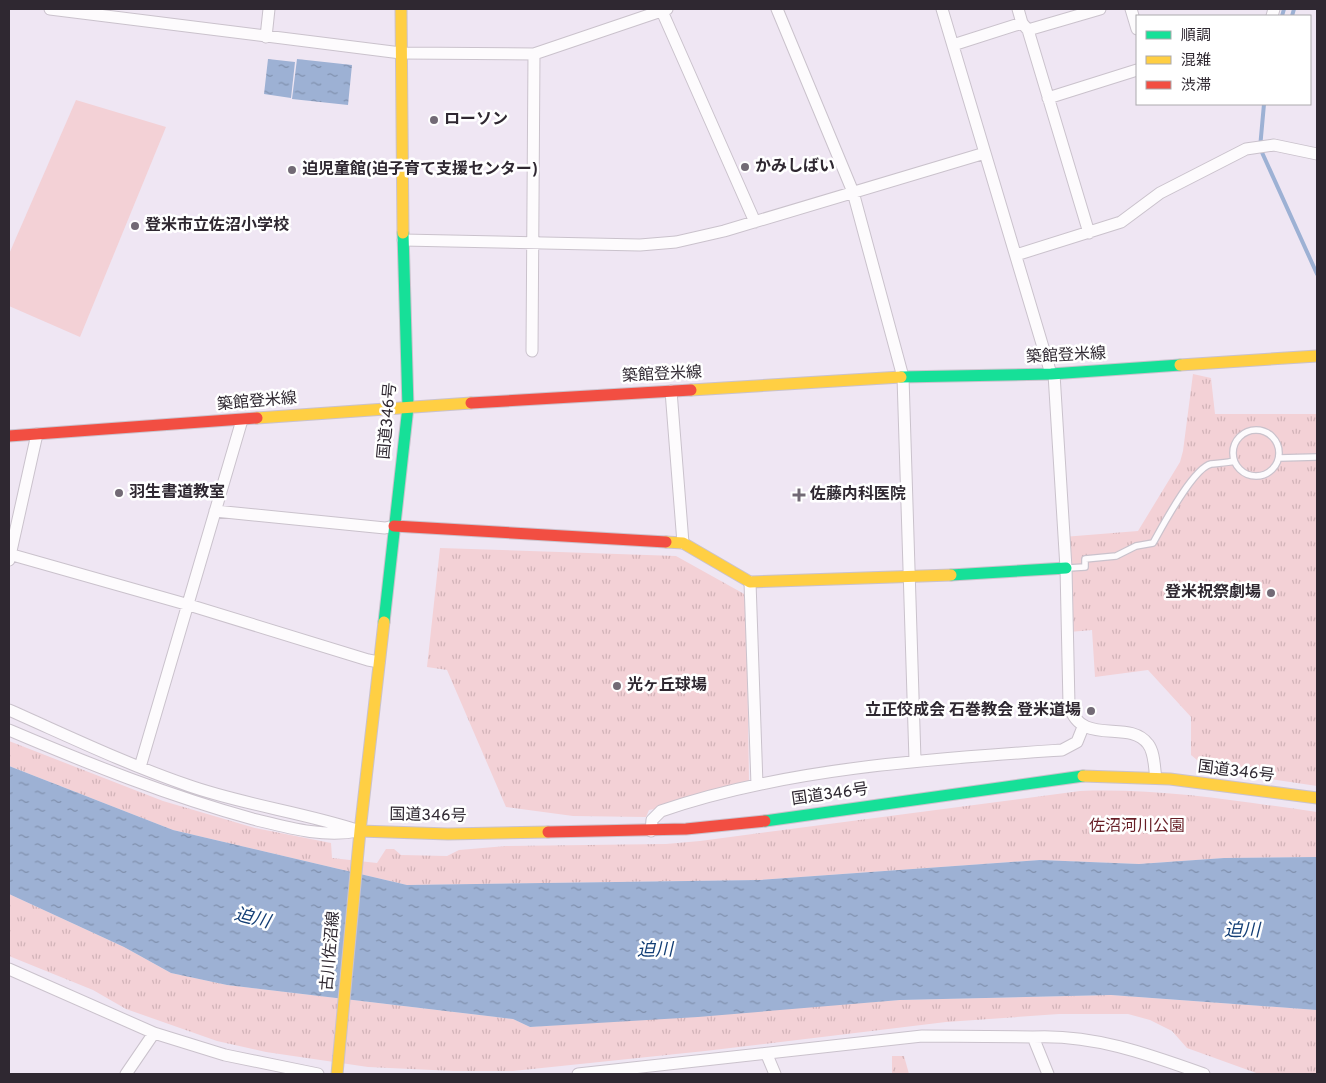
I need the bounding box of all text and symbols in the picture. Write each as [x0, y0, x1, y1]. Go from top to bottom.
legend [1136, 15, 1311, 105]
text: 順調 [1181, 27, 1211, 46]
text: 混雑 [1181, 52, 1211, 71]
text: 渋滞 [1181, 77, 1211, 96]
place label: ローソン [444, 110, 508, 130]
marker: ローソン [428, 114, 440, 126]
place label: かみしばい [755, 157, 835, 177]
place label: 迫児童館(迫子育て支援センター) [302, 160, 538, 180]
marker: かみしばい [739, 161, 751, 173]
marker: 迫児童館(迫子育て支援センター) [286, 164, 298, 176]
place label: 登米市立佐沼小学校 [145, 216, 289, 236]
marker: 登米市立佐沼小学校 [129, 220, 141, 232]
street label: 築館登米線 [1026, 344, 1106, 368]
street label: 築館登米線 [622, 363, 702, 387]
street label: 国道346号 [375, 382, 401, 460]
street label: 築館登米線 [216, 389, 298, 415]
place label: 羽生書道教室 [129, 483, 225, 503]
place label: 佐藤内科医院 [809, 485, 906, 505]
marker: 羽生書道教室 [113, 487, 125, 499]
marker: 佐藤内科医院 [792, 488, 806, 502]
place label: 登米祝祭劇場 [1165, 583, 1261, 603]
marker: 登米祝祭劇場 [1265, 587, 1277, 599]
place label: 光ヶ丘球場 [627, 676, 707, 696]
marker: 光ヶ丘球場 [611, 680, 623, 692]
place label: 立正佼成会 石巻教会 登米道場 [865, 700, 1081, 721]
marker: 立正佼成会 石巻教会 登米道場 [1085, 705, 1097, 717]
street label: 国道346号 [1197, 757, 1275, 787]
street label: 国道346号 [790, 780, 870, 810]
street label: 国道346号 [389, 805, 467, 827]
park label: 佐沼河川公園 [1089, 817, 1185, 837]
water label: 迫川 [232, 903, 274, 935]
street label: 古川佐沼線 [318, 910, 344, 992]
water label: 迫川 [1224, 920, 1262, 943]
water label: 迫川 [637, 939, 675, 963]

